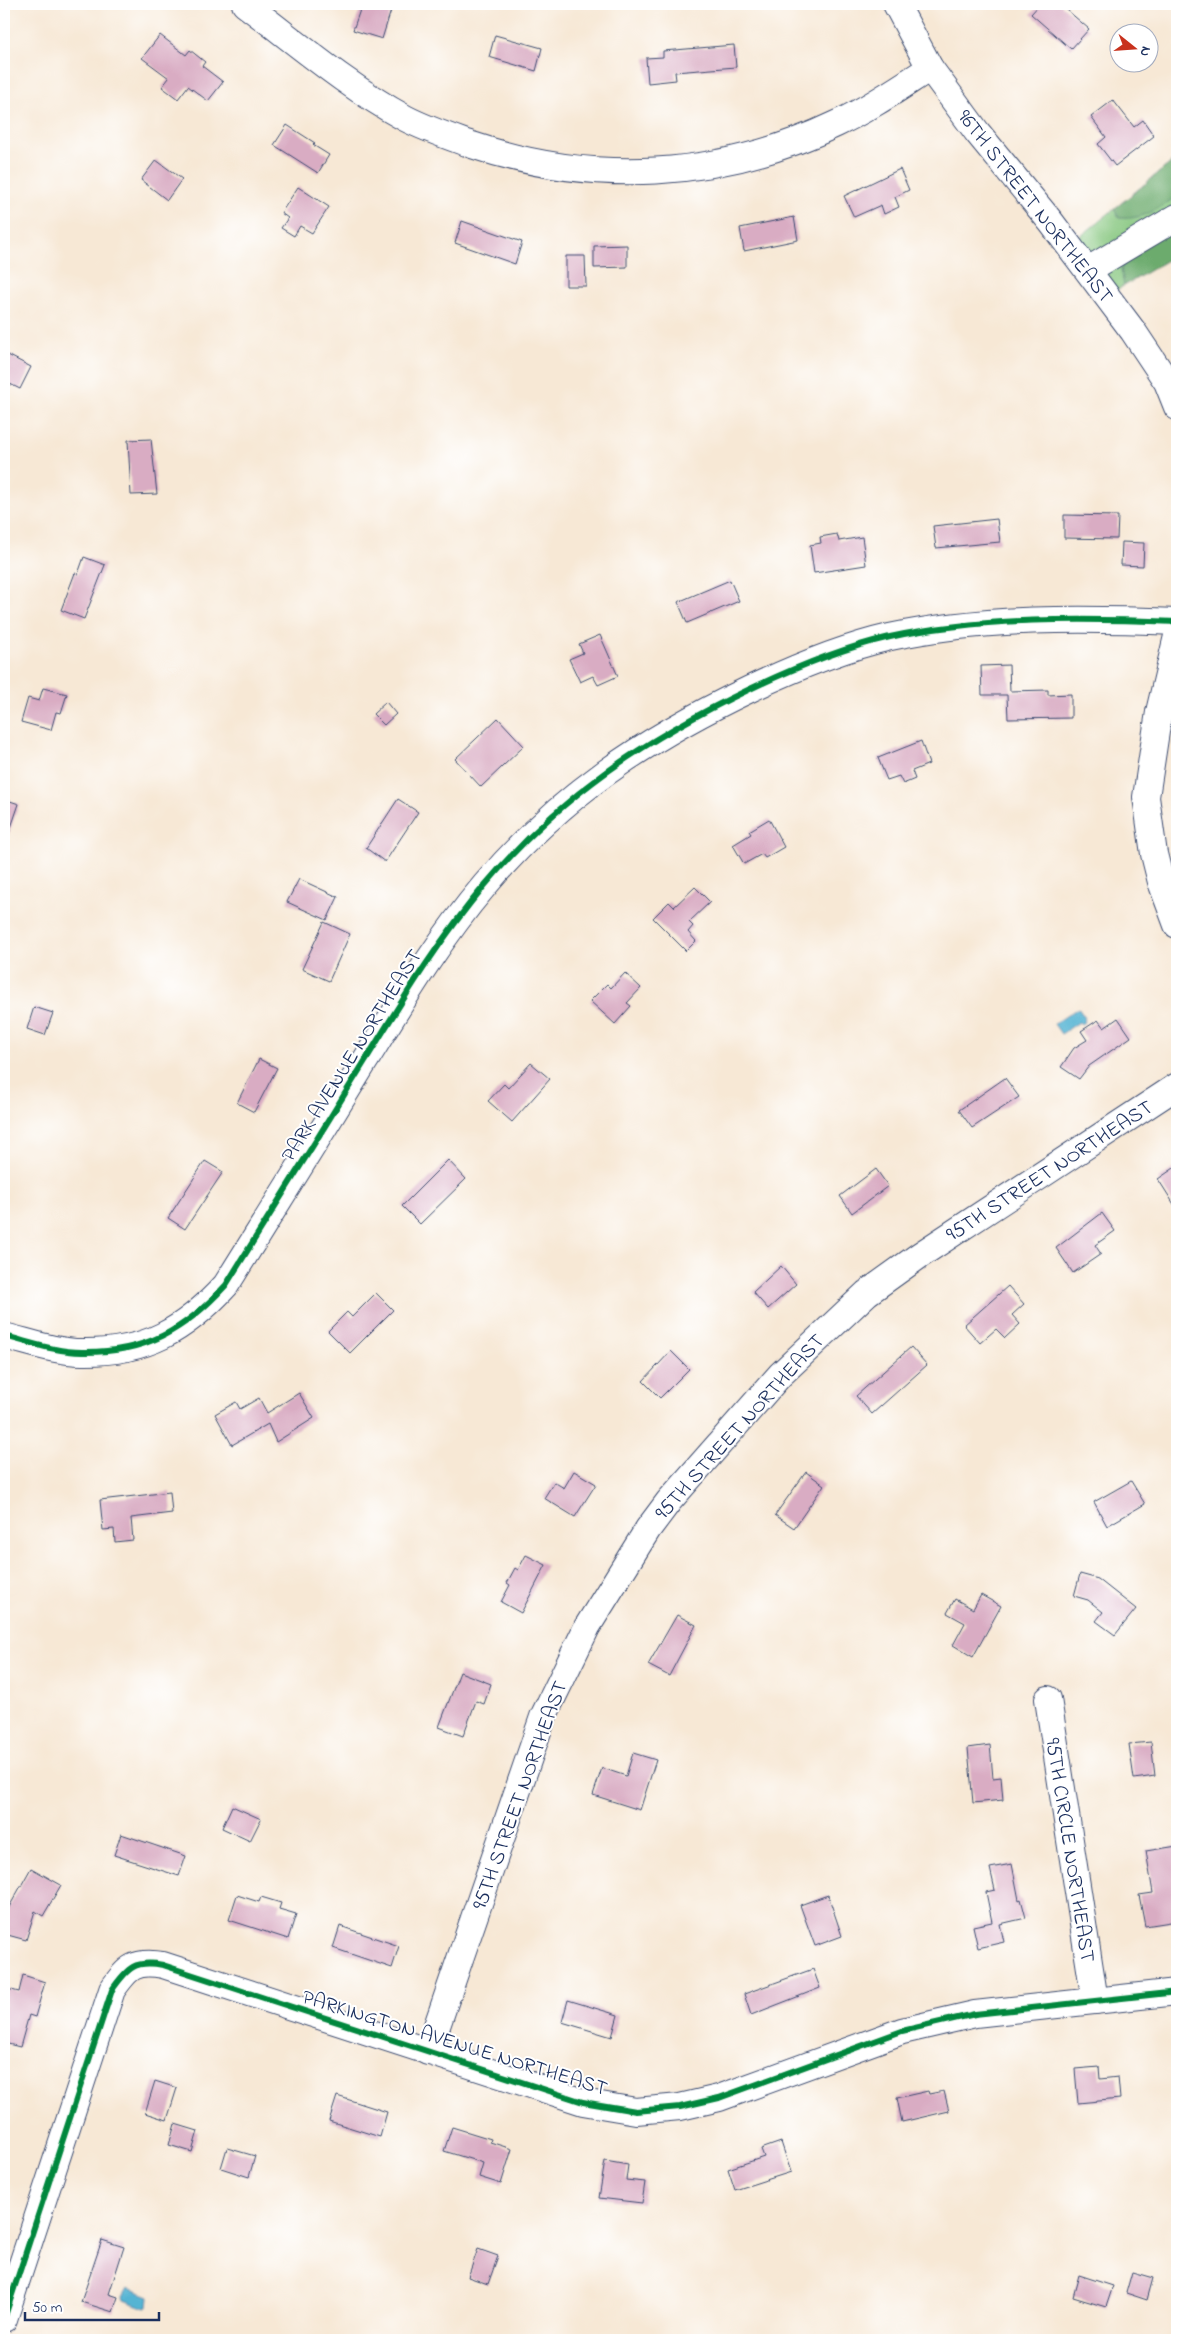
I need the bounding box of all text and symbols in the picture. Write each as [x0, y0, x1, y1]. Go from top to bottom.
north arrow [1108, 22, 1158, 72]
text: N [1134, 44, 1156, 59]
street label: 96TH STREET NORTHEAST [949, 104, 1120, 310]
street label: PARK AVENUE NORTHEAST [275, 944, 430, 1168]
street label: 95TH STREET NORTHEAST [941, 1093, 1159, 1250]
street label: 95TH STREET NORTHEAST [649, 1328, 832, 1527]
street label: 95TH STREET NORTHEAST [465, 1677, 576, 1914]
street label: 95TH CIRCLE NORTHEAST [1036, 1736, 1102, 1965]
street label: PARKINGTON AVENUE NORTHEAST [298, 1983, 611, 2105]
scale bar [25, 2289, 159, 2321]
text: 50 m [32, 2297, 63, 2319]

